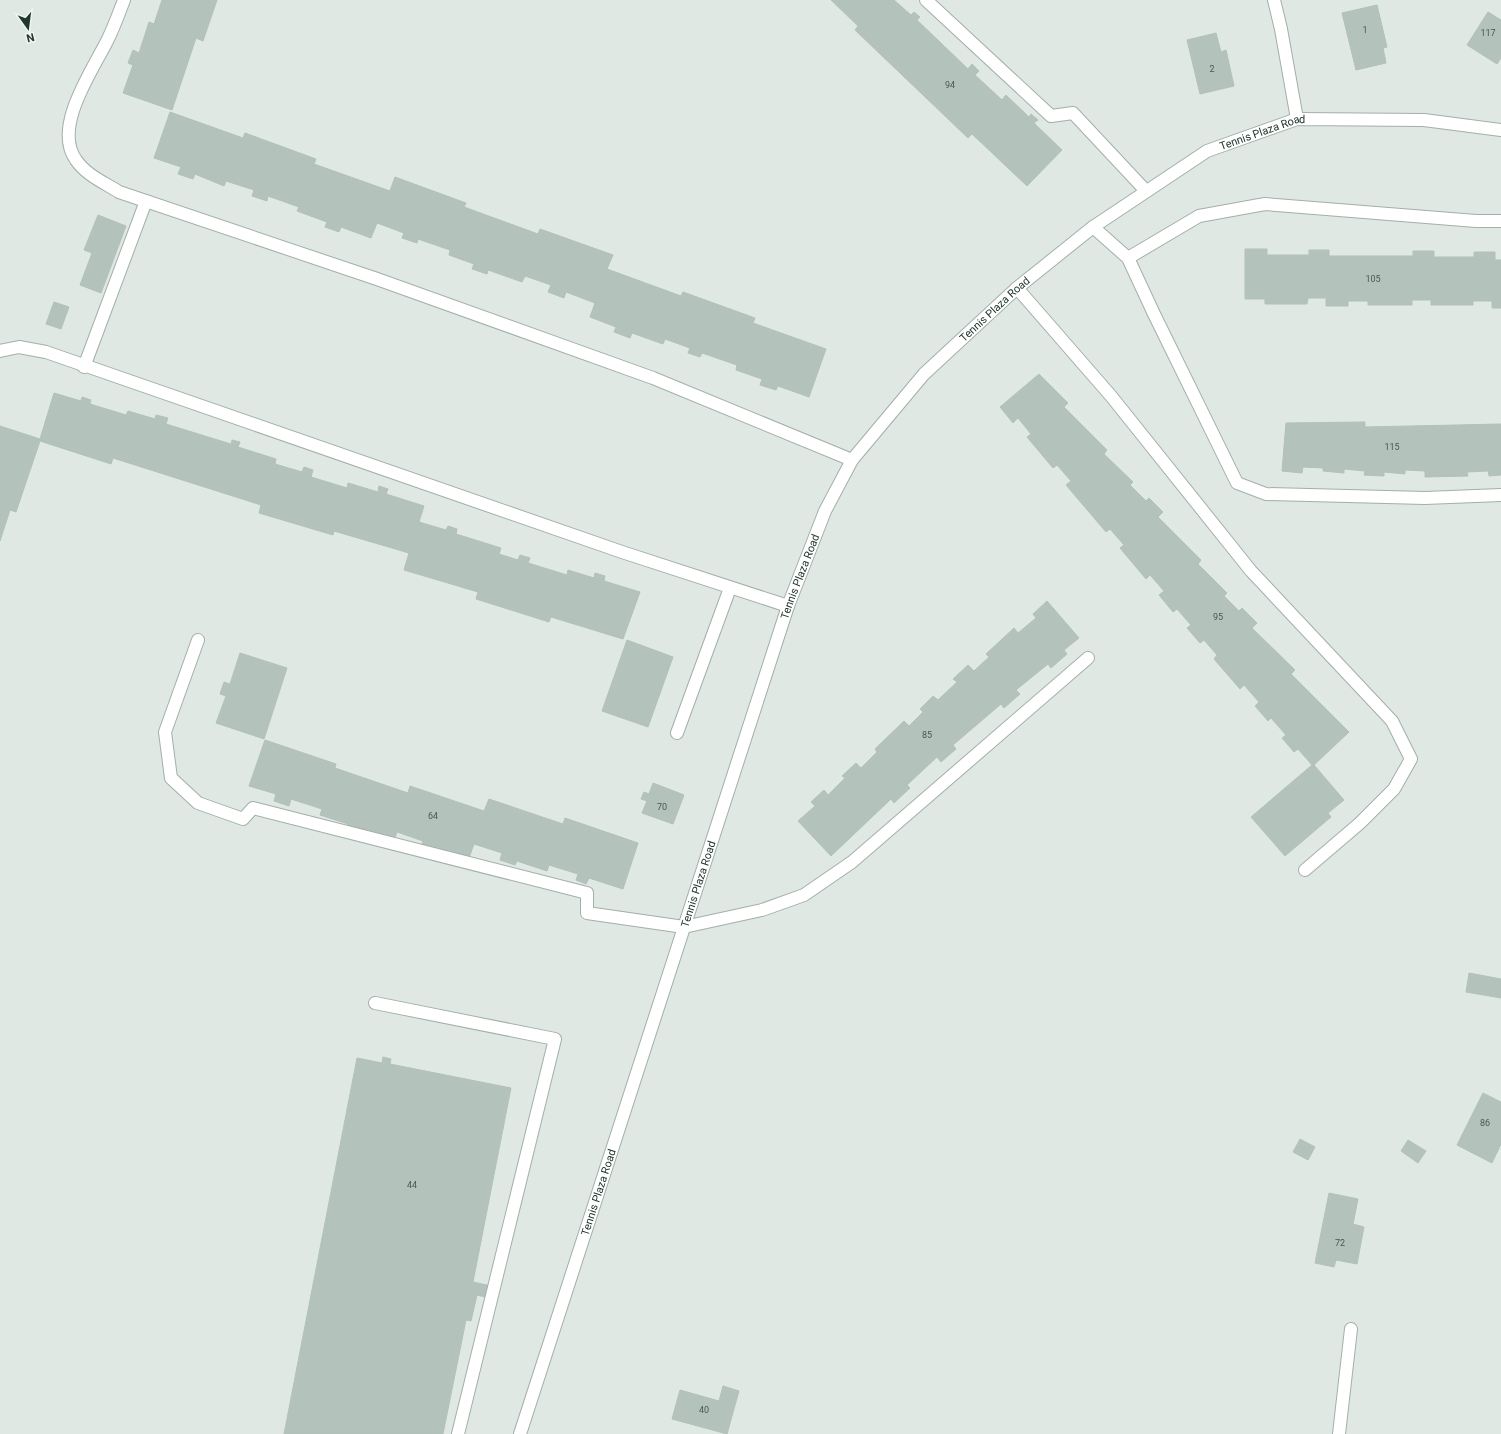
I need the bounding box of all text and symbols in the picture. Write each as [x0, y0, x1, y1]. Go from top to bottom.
north arrow [8, 8, 48, 48]
house number: 1 [1362, 25, 1368, 35]
house number: 117 [1480, 28, 1496, 38]
text: N [25, 30, 36, 45]
house number: 2 [1209, 64, 1215, 74]
house number: 94 [945, 80, 955, 90]
street label: Tennis Plaza Road [1218, 113, 1305, 153]
street label: Tennis Plaza Road [957, 274, 1033, 345]
house number: 105 [1365, 274, 1381, 284]
house number: 115 [1384, 442, 1400, 452]
street label: Tennis Plaza Road [778, 532, 822, 621]
house number: 95 [1213, 612, 1223, 622]
house number: 85 [922, 730, 932, 740]
house number: 70 [657, 802, 667, 812]
house number: 64 [428, 811, 438, 821]
street label: Tennis Plaza Road [678, 839, 719, 929]
house number: 86 [1480, 1118, 1490, 1128]
street label: Tennis Plaza Road [579, 1148, 619, 1237]
house number: 44 [407, 1180, 417, 1190]
house number: 72 [1335, 1238, 1345, 1248]
house number: 40 [699, 1405, 709, 1415]

